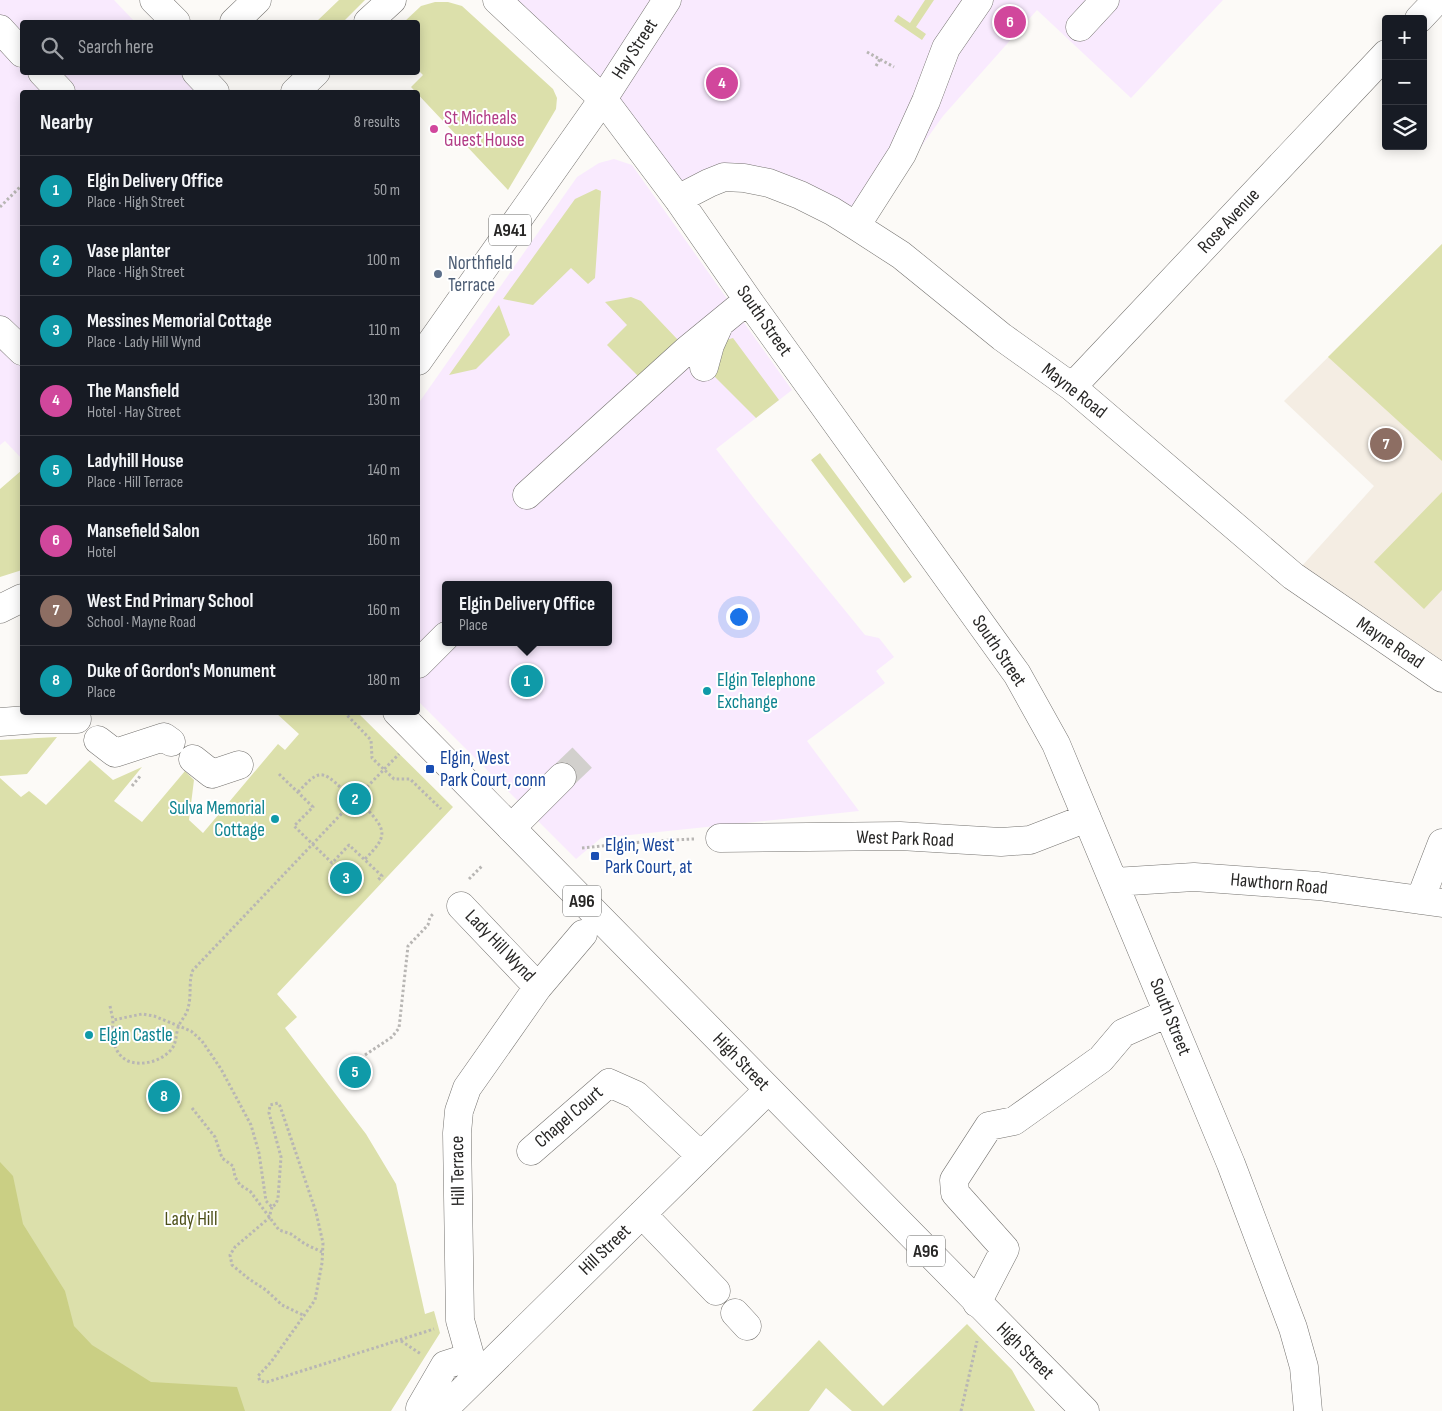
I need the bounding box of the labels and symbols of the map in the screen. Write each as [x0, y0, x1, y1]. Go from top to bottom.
pin: 6 [994, 3, 1026, 41]
street label: Hay Street [607, 14, 663, 83]
pin: 4 [706, 64, 738, 102]
place label: St Micheals Guest House [444, 107, 525, 152]
marker: St Micheals Guest House [428, 123, 440, 135]
street label: Rose Avenue [1193, 184, 1265, 258]
road number: A941 [489, 214, 531, 246]
place label: Northfield Terrace [448, 252, 513, 297]
marker: Northfield Terrace [432, 268, 444, 280]
street label: South Street [731, 281, 797, 361]
street label: Mayne Road [1037, 358, 1111, 424]
pin: 7 [1370, 425, 1402, 463]
your location [726, 604, 752, 630]
street label: South Street [967, 611, 1031, 691]
street label: Mayne Road [1352, 612, 1428, 674]
pin: 1 [511, 662, 543, 700]
place label: Elgin Telephone Exchange [717, 669, 816, 714]
marker: Elgin Telephone Exchange [701, 685, 713, 697]
place label: Elgin, West Park Court, conn [440, 747, 546, 792]
marker: Elgin, West Park Court, conn [424, 763, 436, 775]
pin: 2 [339, 780, 371, 818]
place label: Sulva Memorial Cottage [169, 797, 265, 842]
marker: Sulva Memorial Cottage [269, 813, 281, 825]
street label: West Park Road [856, 826, 954, 852]
place label: Elgin, West Park Court, at [605, 834, 693, 879]
marker: Elgin, West Park Court, at [589, 850, 601, 862]
pin: 3 [330, 859, 362, 897]
street label: Hawthorn Road [1229, 868, 1329, 900]
road number: A96 [563, 886, 601, 916]
street label: Lady Hill Wynd [460, 905, 540, 987]
street label: South Street [1144, 975, 1196, 1059]
place label: Elgin Castle [99, 1024, 173, 1047]
street label: High Street [708, 1028, 774, 1096]
marker: Elgin Castle [83, 1029, 95, 1041]
pin: 5 [339, 1053, 371, 1091]
pin: 8 [148, 1077, 180, 1115]
street label: Chapel Court [530, 1081, 608, 1153]
street label: Hill Terrace [446, 1136, 470, 1206]
park label: Lady Hill [165, 1208, 217, 1231]
street label: Hill Street [574, 1220, 636, 1280]
road number: A96 [907, 1236, 945, 1266]
street label: High Street [991, 1317, 1059, 1385]

